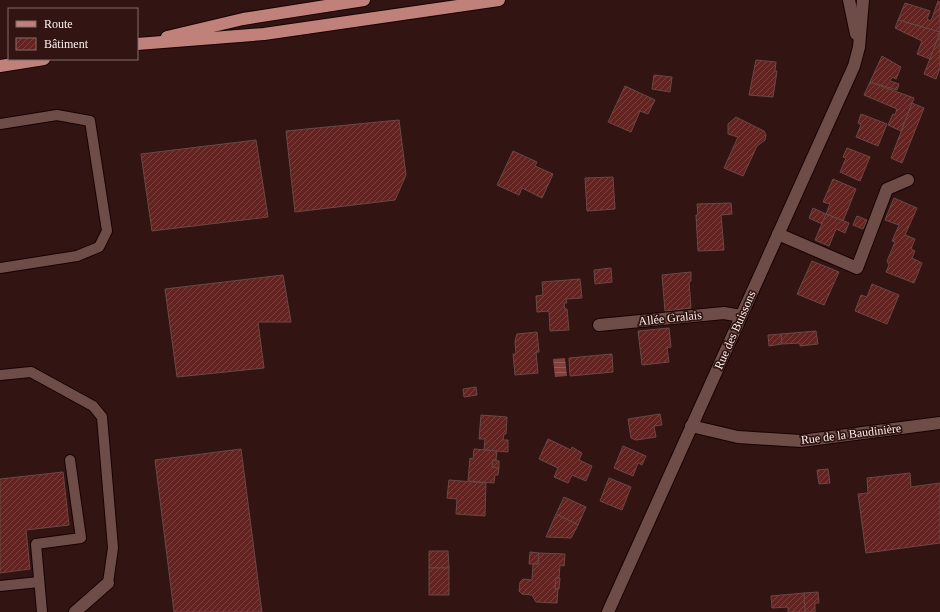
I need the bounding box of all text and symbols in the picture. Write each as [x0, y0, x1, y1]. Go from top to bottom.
legend [8, 8, 138, 60]
text: Route [44, 17, 73, 31]
text: Bâtiment [44, 37, 89, 51]
street label: Rue des Buissons [711, 288, 759, 372]
street label: Allée Gralais [638, 308, 703, 328]
street label: Rue de la Baudinière [800, 421, 902, 447]

